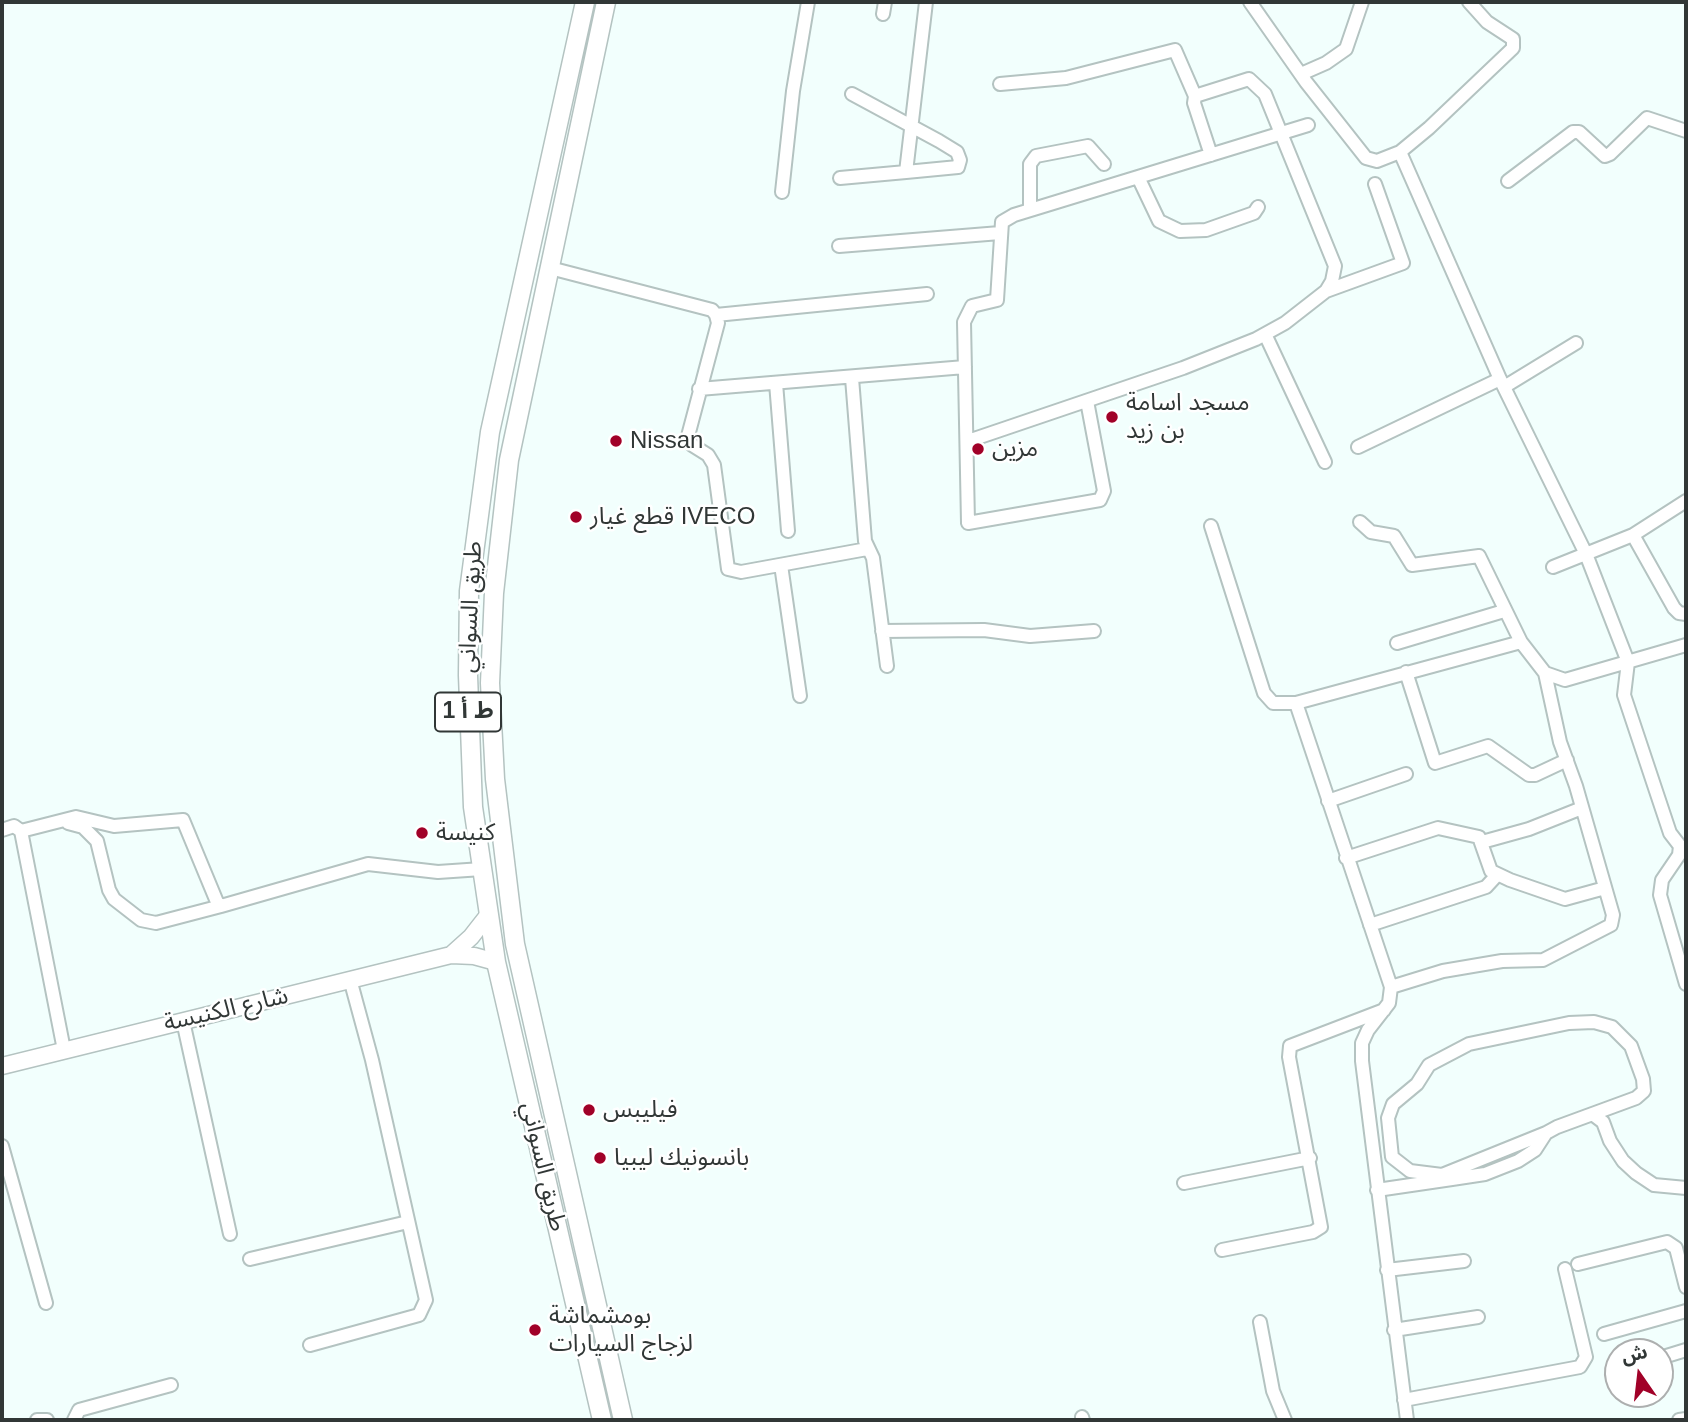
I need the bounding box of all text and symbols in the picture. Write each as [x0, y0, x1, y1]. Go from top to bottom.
place label: مسجد اسامة بن زيد [1126, 389, 1249, 445]
marker: مسجد اسامة بن زيد [1104, 409, 1120, 425]
place label: Nissan [630, 427, 703, 455]
marker: Nissan [608, 433, 624, 449]
place label: مزين [992, 435, 1038, 463]
marker: مزين [970, 441, 986, 457]
place label: قطع غيار IVECO [590, 503, 755, 531]
marker: قطع غيار IVECO [568, 509, 584, 525]
street label: طريق السواني [453, 540, 489, 674]
road number: ط أ 1 [435, 692, 501, 732]
place label: كنيسة [436, 819, 495, 847]
marker: كنيسة [414, 825, 430, 841]
street label: شارع الكنيسة [161, 982, 291, 1038]
place label: فيليبس [603, 1096, 678, 1124]
street label: طريق السواني [514, 1100, 572, 1234]
marker: فيليبس [581, 1102, 597, 1118]
place label: بانسونيك ليبيا [614, 1144, 749, 1172]
marker: بانسونيك ليبيا [592, 1150, 608, 1166]
place label: بومشماشة لزجاج السيارات [549, 1302, 693, 1358]
marker: بومشماشة لزجاج السيارات [527, 1322, 543, 1338]
north arrow [1604, 1338, 1674, 1408]
text: ش [1619, 1341, 1649, 1367]

